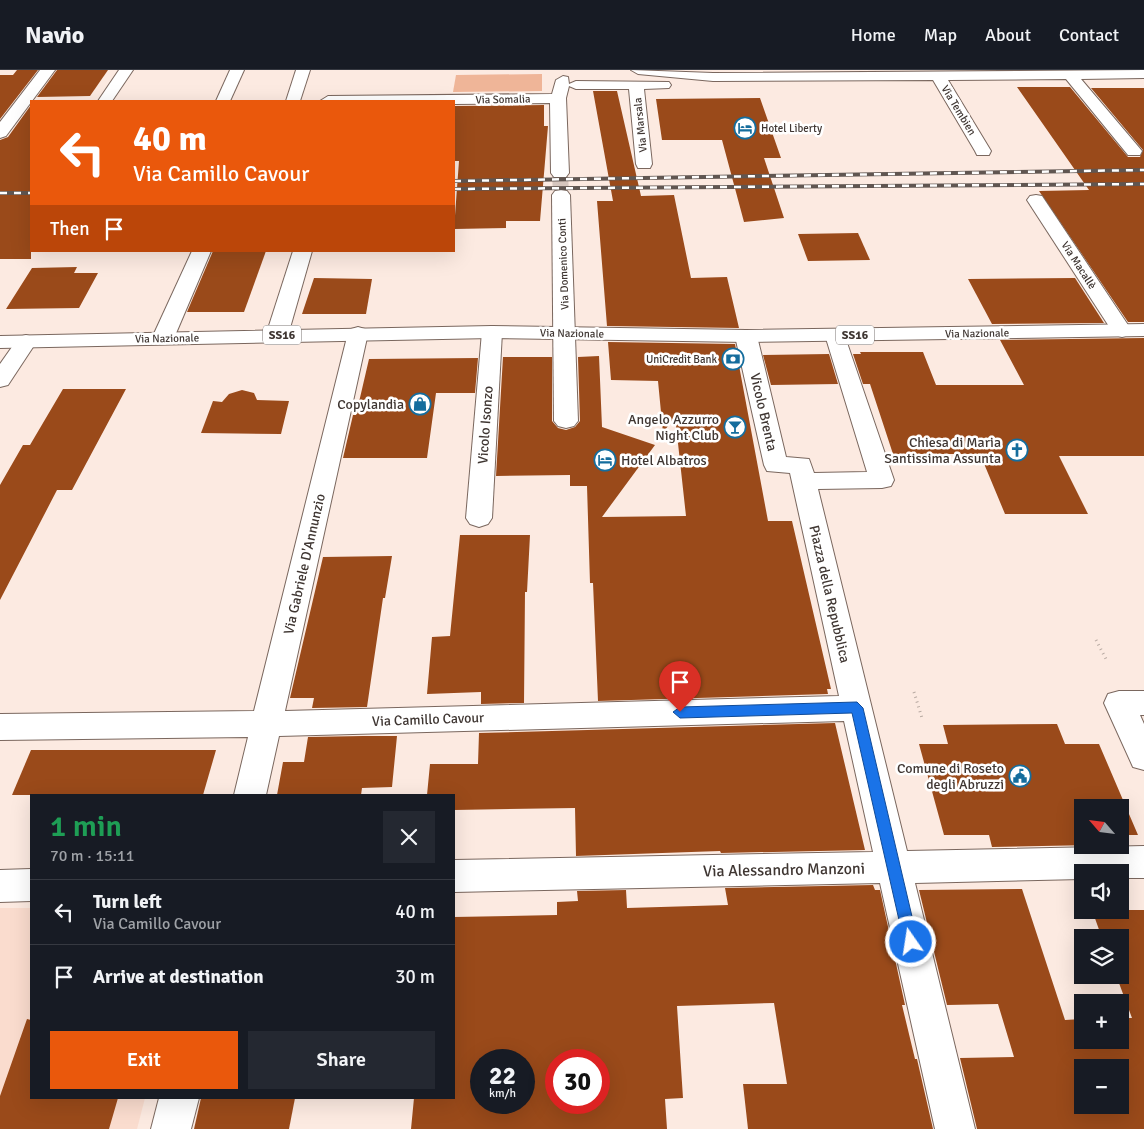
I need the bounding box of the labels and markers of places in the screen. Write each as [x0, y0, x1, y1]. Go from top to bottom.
hotel icon: Hotel Liberty [733, 116, 757, 140]
place label: Hotel Liberty [761, 122, 823, 135]
bank icon: UniCredit Bank [721, 347, 745, 371]
place label: UniCredit Bank [646, 353, 717, 366]
shop icon: Copylandia [408, 392, 432, 416]
place label: Copylandia [337, 396, 404, 413]
place label: Angelo Azzurro Night Club [628, 411, 719, 444]
bar icon: Angelo Azzurro Night Club [723, 415, 747, 439]
place label: Chiesa di Maria Santissima Assunta [884, 434, 1001, 467]
church icon: Chiesa di Maria Santissima Assunta [1005, 438, 1029, 462]
hotel icon: Hotel Albatros [593, 448, 617, 472]
place label: Hotel Albatros [621, 452, 707, 469]
pin [659, 661, 701, 712]
place label: Comune di Roseto degli Abruzzi [897, 760, 1004, 793]
public building icon: Comune di Roseto degli Abruzzi [1008, 764, 1032, 788]

